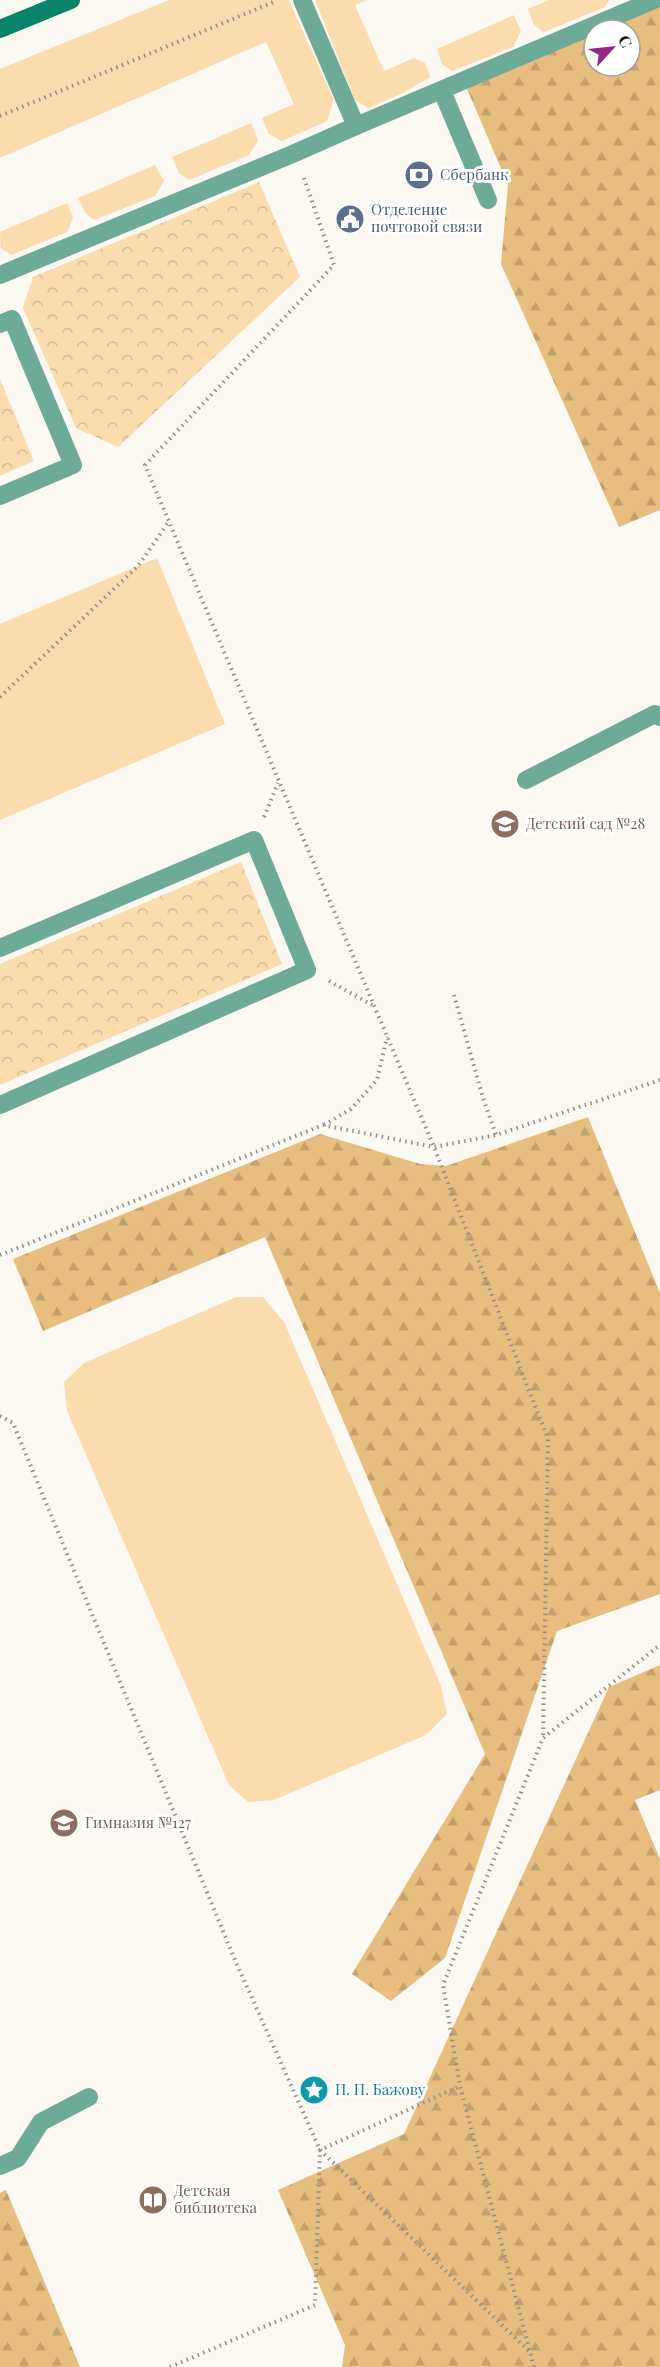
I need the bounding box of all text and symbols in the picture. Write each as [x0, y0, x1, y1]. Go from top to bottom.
north arrow [582, 18, 642, 78]
text: С [614, 31, 638, 51]
bank icon: Сбербанк [403, 159, 435, 191]
place label: Сбербанк [440, 164, 509, 184]
place label: Отделение почтовой связи [371, 199, 482, 236]
public building icon: Отделение почтовой связи [334, 203, 366, 235]
school or university icon: Детский сад №28 [489, 808, 521, 840]
place label: Детский сад №28 [526, 813, 646, 833]
school or university icon: Гимназия №127 [48, 1807, 80, 1839]
place label: Гимназия №127 [85, 1812, 191, 1832]
place icon: П. П. Бажову [298, 2074, 330, 2106]
place label: П. П. Бажову [335, 2079, 426, 2099]
place label: Детская библиотека [174, 2180, 258, 2217]
library icon: Детская библиотека [137, 2184, 169, 2216]

